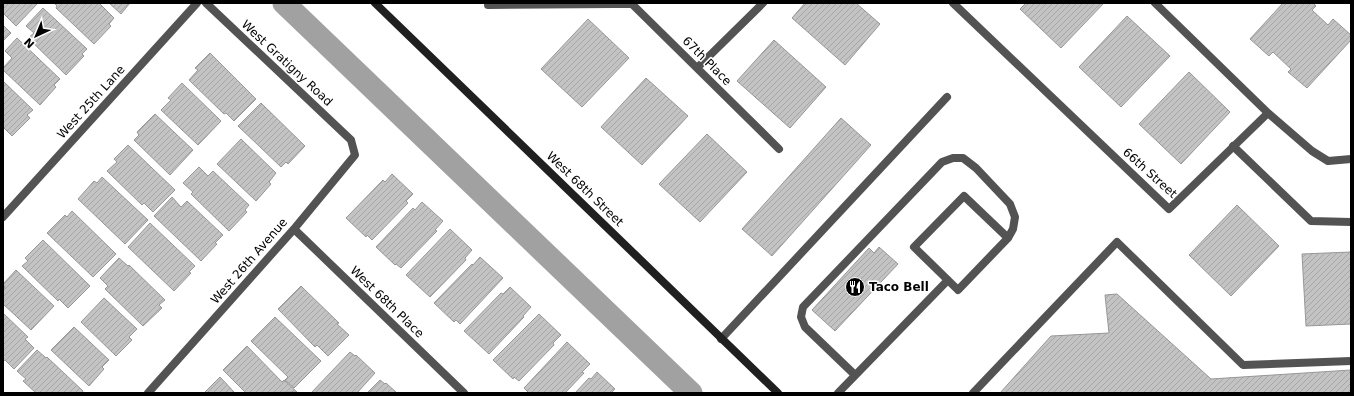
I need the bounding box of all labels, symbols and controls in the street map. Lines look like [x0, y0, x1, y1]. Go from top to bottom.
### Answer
north arrow [16, 16, 56, 56]
street label: West Gratigny Road [239, 17, 335, 109]
street label: 67th Place [680, 34, 734, 88]
text: N [22, 35, 37, 51]
street label: West 25th Lane [54, 62, 128, 142]
street label: 66th Street [1120, 145, 1180, 201]
street label: West 68th Street [544, 149, 626, 229]
street label: West 26th Avenue [208, 215, 290, 307]
street label: West 68th Place [347, 263, 427, 341]
restaurant icon: Taco Bell [844, 276, 866, 298]
place label: Taco Bell [869, 280, 929, 294]

